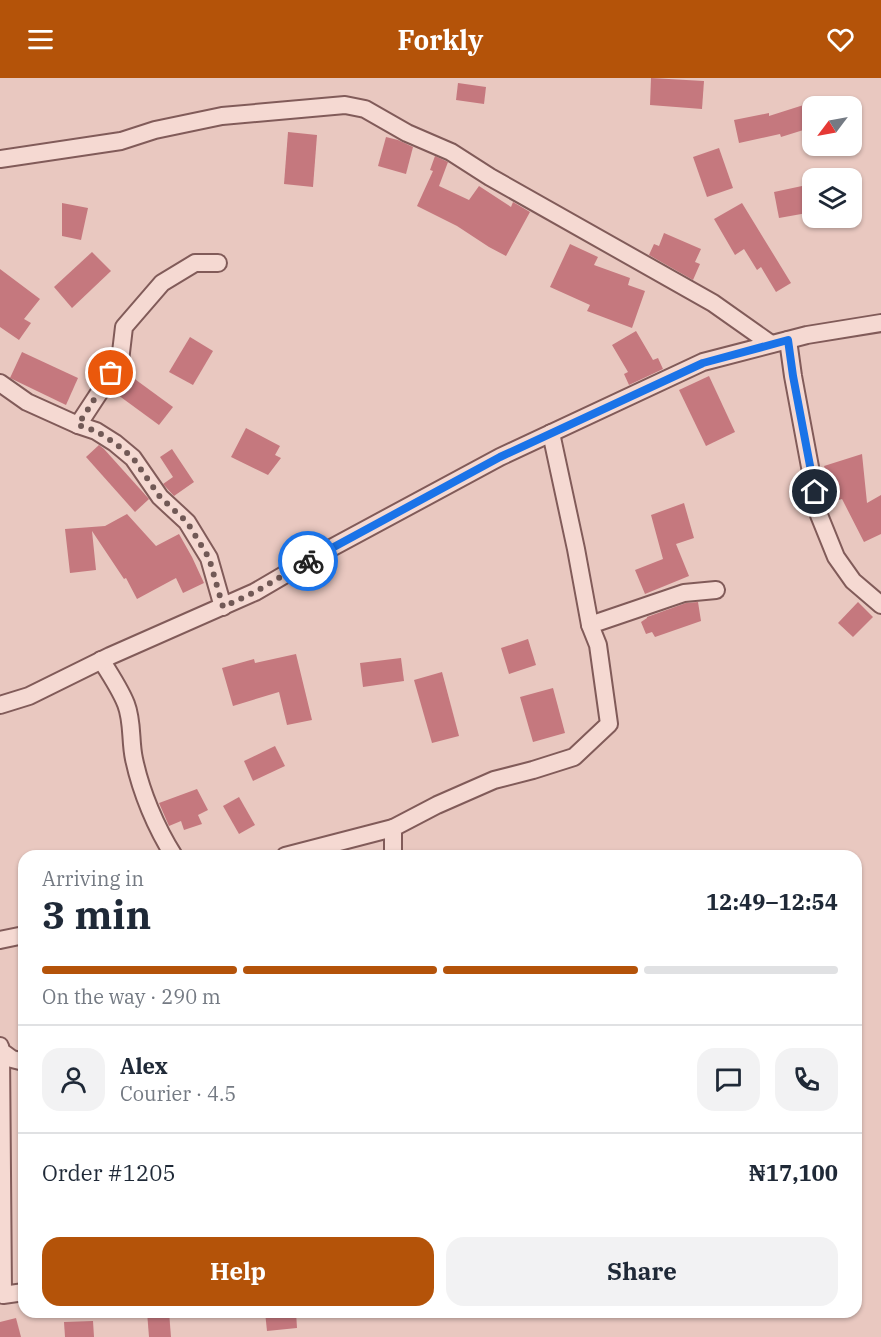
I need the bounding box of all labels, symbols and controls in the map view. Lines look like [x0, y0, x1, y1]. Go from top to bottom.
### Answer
text: Forkly [398, 22, 483, 57]
icon: menu [24, 23, 57, 56]
icon: heart [824, 23, 857, 56]
north arrow [802, 96, 862, 156]
map controls [802, 96, 862, 228]
button: layers [802, 168, 862, 228]
pin [85, 347, 136, 398]
icon: bag [94, 356, 127, 389]
pin [789, 466, 840, 517]
icon: home [798, 475, 831, 508]
courier [278, 531, 338, 591]
icon: bike [292, 545, 325, 578]
text: Arriving in [42, 865, 144, 892]
text: 12:49–12:54 [706, 887, 838, 916]
text: 3 min [42, 889, 151, 940]
text: On the way · 290 m [42, 983, 221, 1010]
button: person [42, 1048, 105, 1111]
button: chat [697, 1048, 760, 1111]
button: phone [775, 1048, 838, 1111]
text: Alex [120, 1051, 168, 1080]
text: Courier · 4.5 [120, 1080, 236, 1107]
text: Order #1205 [42, 1158, 176, 1187]
text: ₦17,100 [749, 1158, 838, 1187]
button: Help [42, 1237, 434, 1306]
button: Share [446, 1237, 838, 1306]

